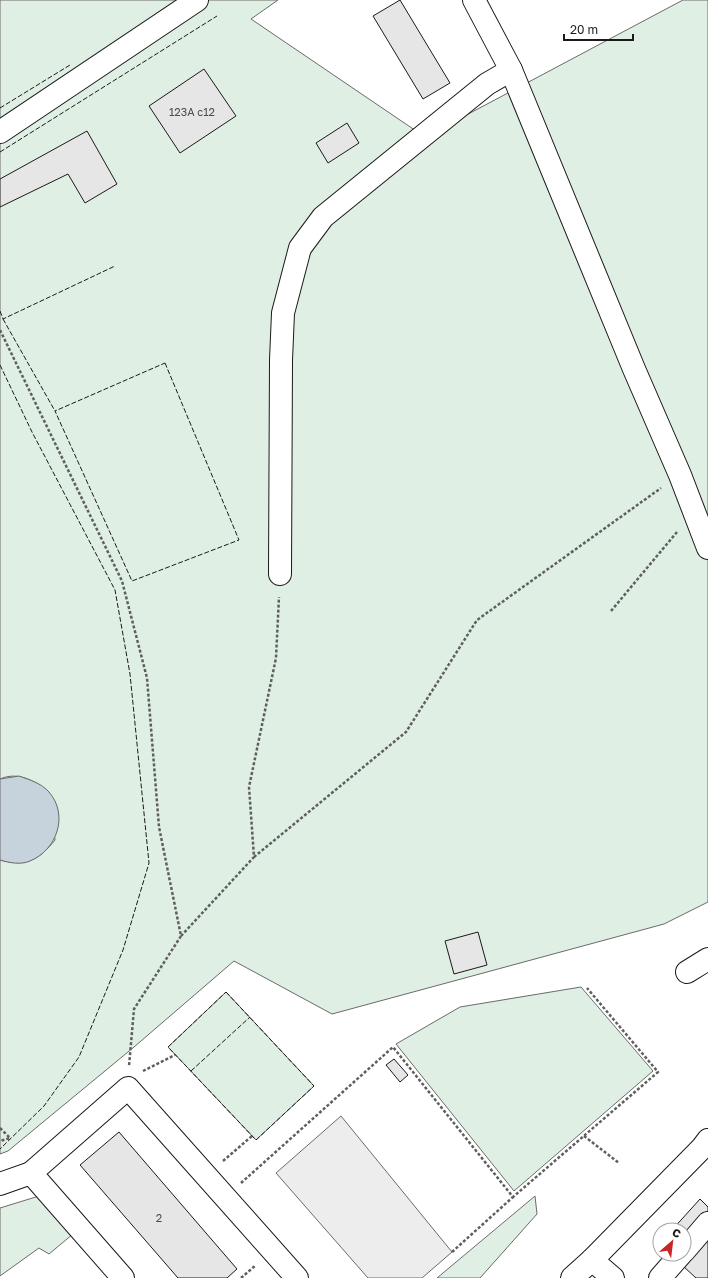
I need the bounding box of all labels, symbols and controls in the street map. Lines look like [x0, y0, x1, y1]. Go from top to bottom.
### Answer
scale bar [564, 16, 633, 42]
text: 20 m [570, 22, 598, 37]
house number: 123А с12 [169, 105, 215, 118]
house number: 2 [156, 1211, 162, 1224]
north arrow [652, 1222, 692, 1262]
text: С [670, 1225, 684, 1240]

